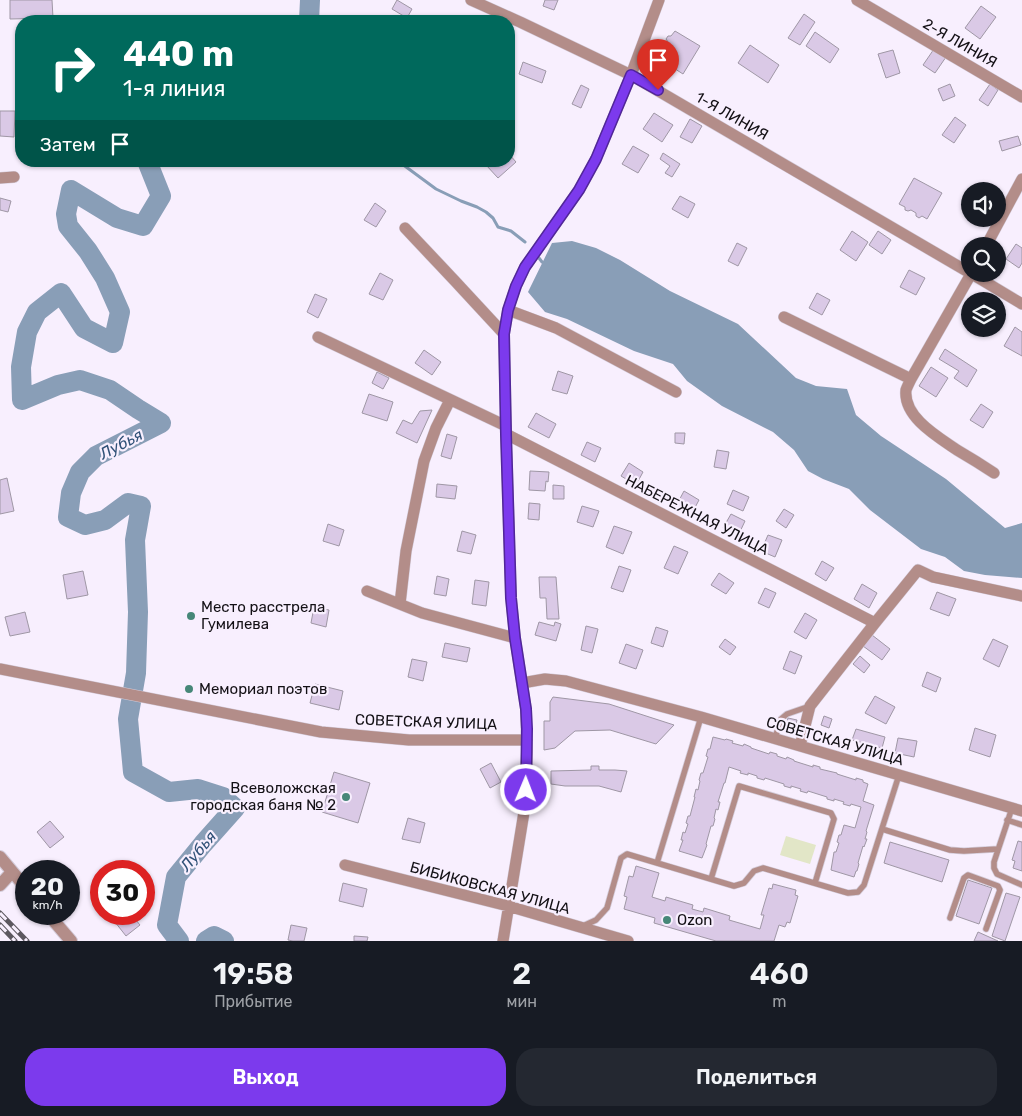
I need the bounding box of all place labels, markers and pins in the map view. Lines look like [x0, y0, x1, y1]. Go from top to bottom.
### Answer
pin [637, 39, 679, 90]
place label: Место расстрела Гумилева [201, 598, 325, 633]
marker: Место расстрела Гумилева [185, 610, 197, 622]
place label: Мемориал поэтов [199, 680, 327, 698]
marker: Мемориал поэтов [183, 683, 195, 695]
place label: Всеволожская городская баня № 2 [190, 779, 336, 814]
marker: Всеволожская городская баня № 2 [340, 791, 352, 803]
place label: Ozon [677, 911, 712, 929]
marker: Ozon [661, 914, 673, 926]

